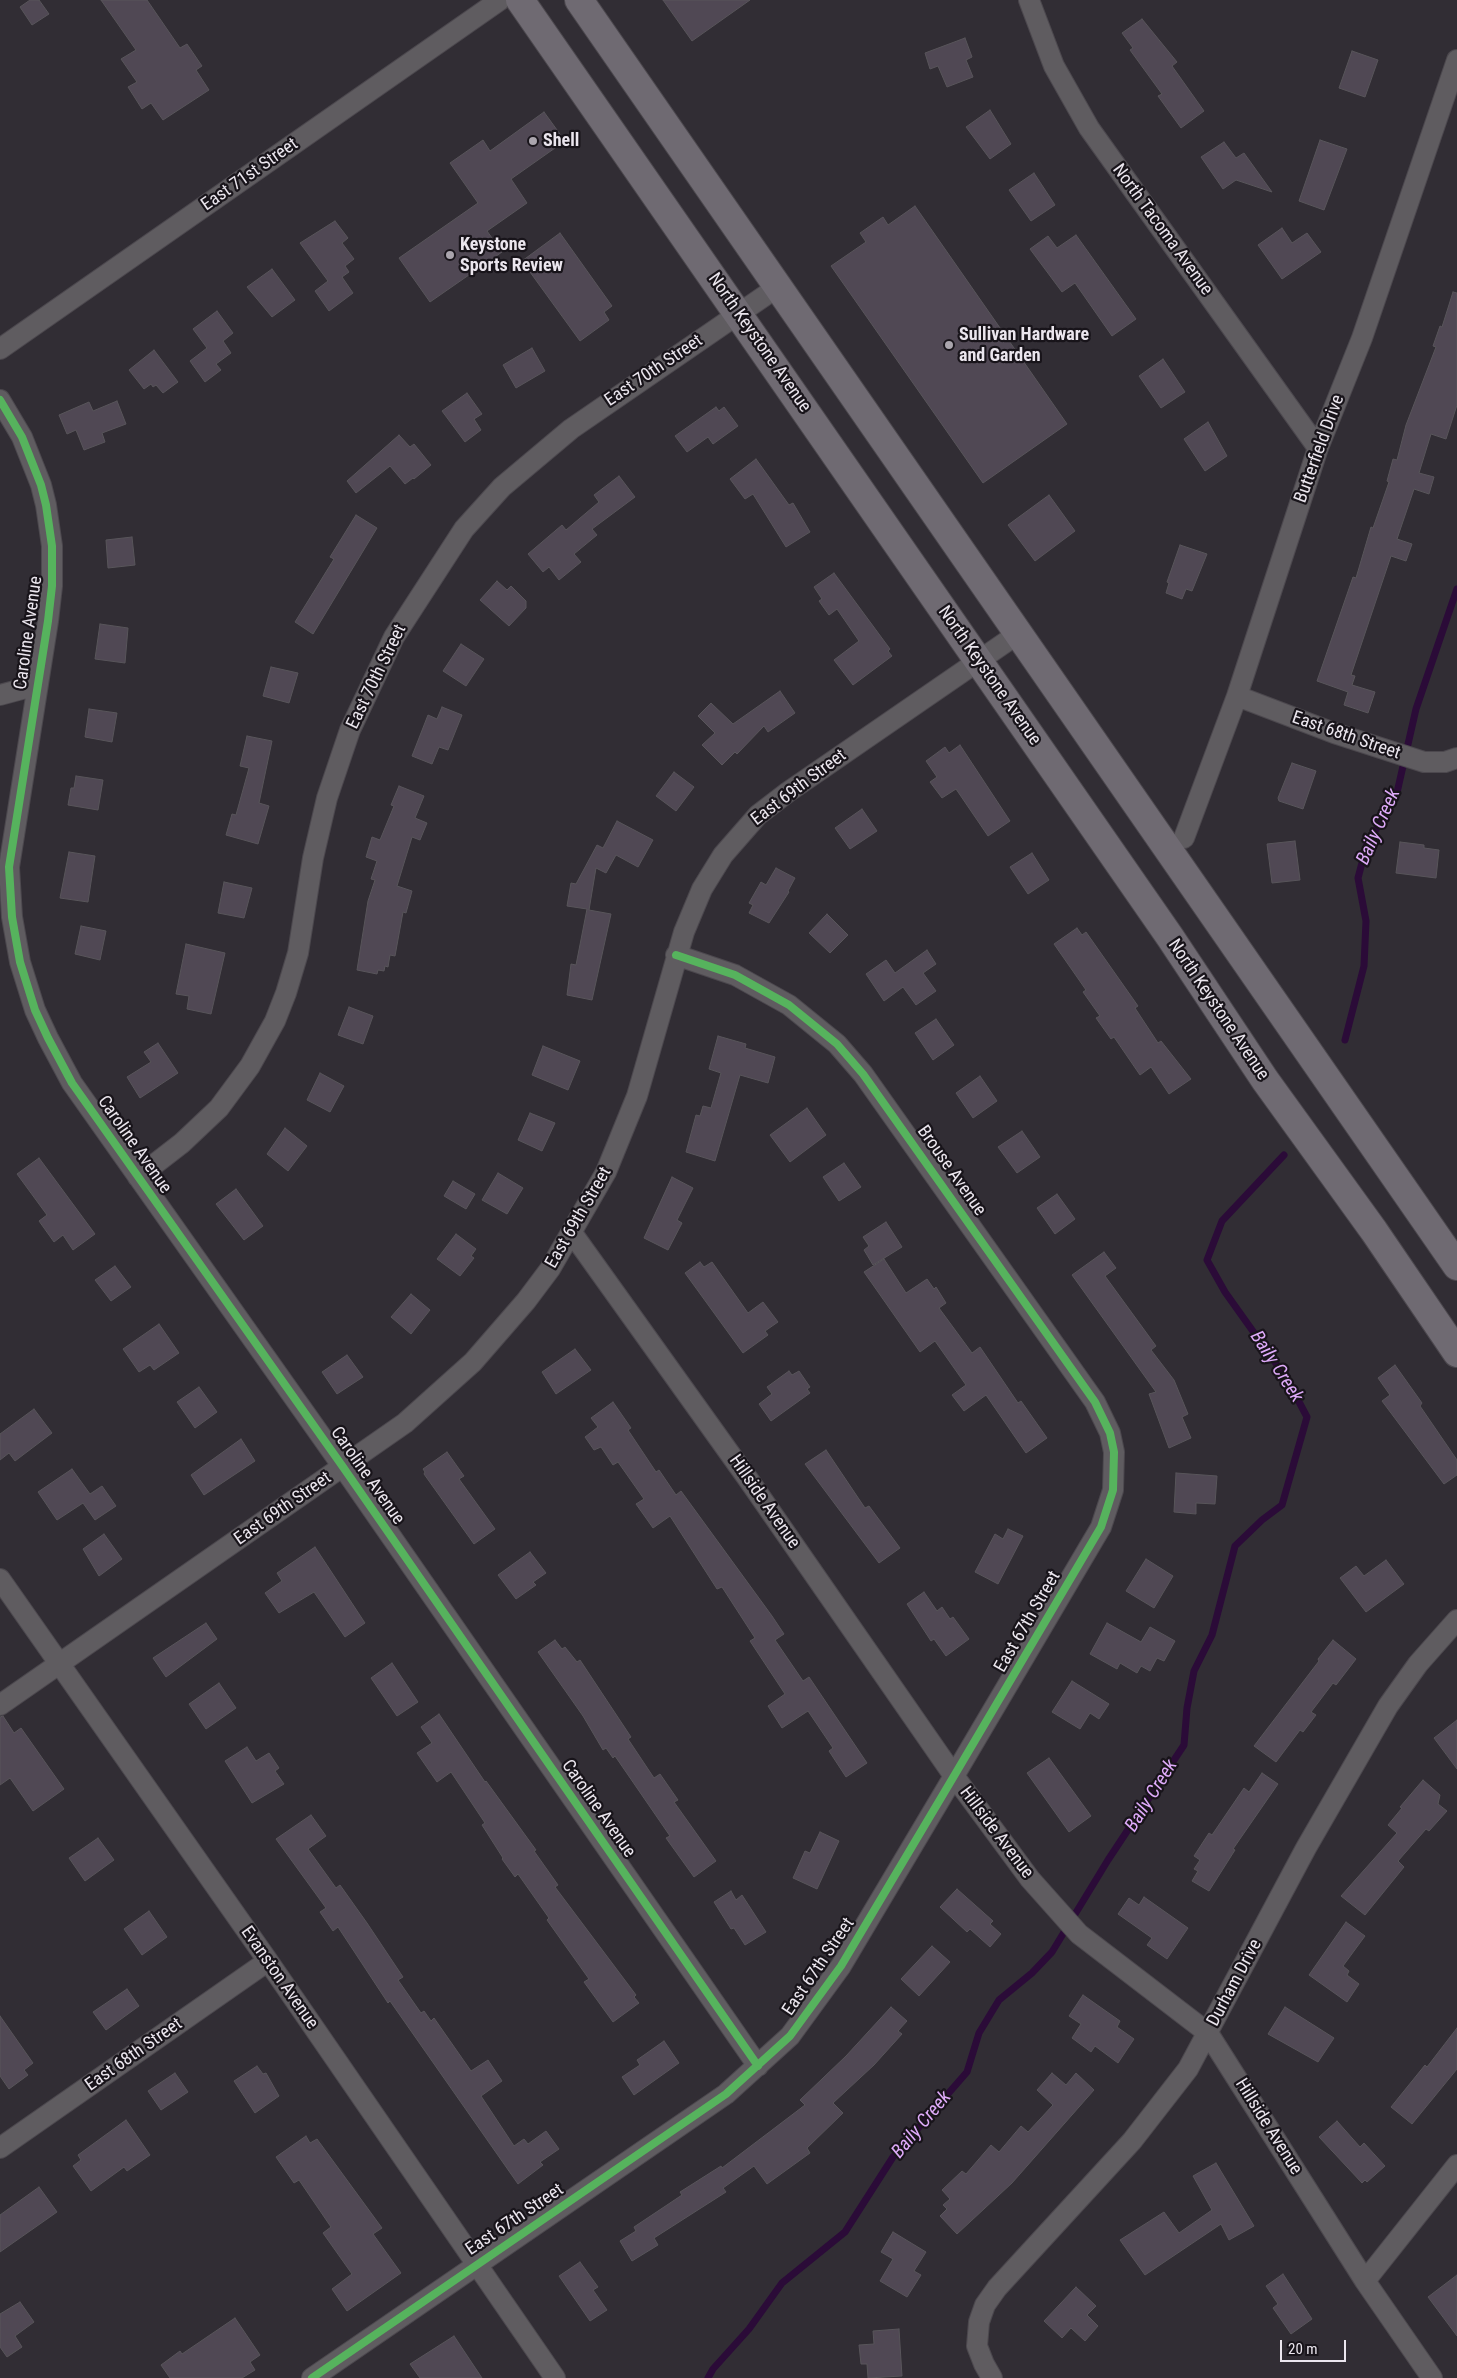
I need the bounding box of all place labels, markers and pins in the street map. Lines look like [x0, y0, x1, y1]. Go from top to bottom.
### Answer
place label: Shell [543, 130, 579, 152]
marker: Shell [527, 135, 539, 147]
place label: Keystone Sports Review [460, 234, 563, 276]
marker: Keystone Sports Review [444, 249, 456, 261]
place label: Sullivan Hardware and Garden [959, 324, 1089, 366]
marker: Sullivan Hardware and Garden [943, 339, 955, 351]

